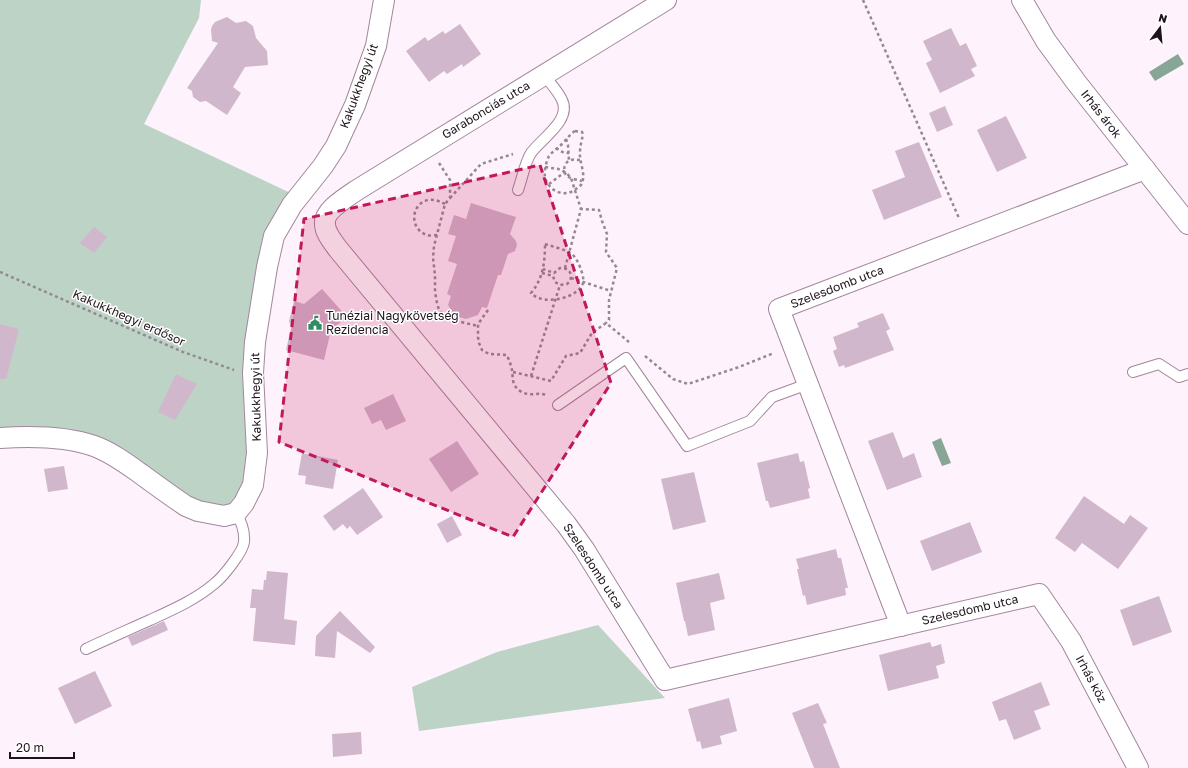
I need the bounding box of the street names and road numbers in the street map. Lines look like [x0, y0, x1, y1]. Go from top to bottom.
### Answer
street label: Kakukkhegyi út [336, 41, 381, 130]
street label: Garabonciás utca [439, 77, 532, 142]
street label: Irhás árok [1078, 86, 1125, 141]
street label: Szelesdomb utca [788, 262, 886, 311]
street label: Kakukkhegyi erdősor [71, 286, 188, 349]
street label: Kakukkhegyi út [247, 352, 264, 442]
street label: Szelesdomb utca [560, 520, 627, 611]
street label: Szelesdomb utca [920, 591, 1020, 628]
street label: Irhás köz [1073, 652, 1110, 705]

